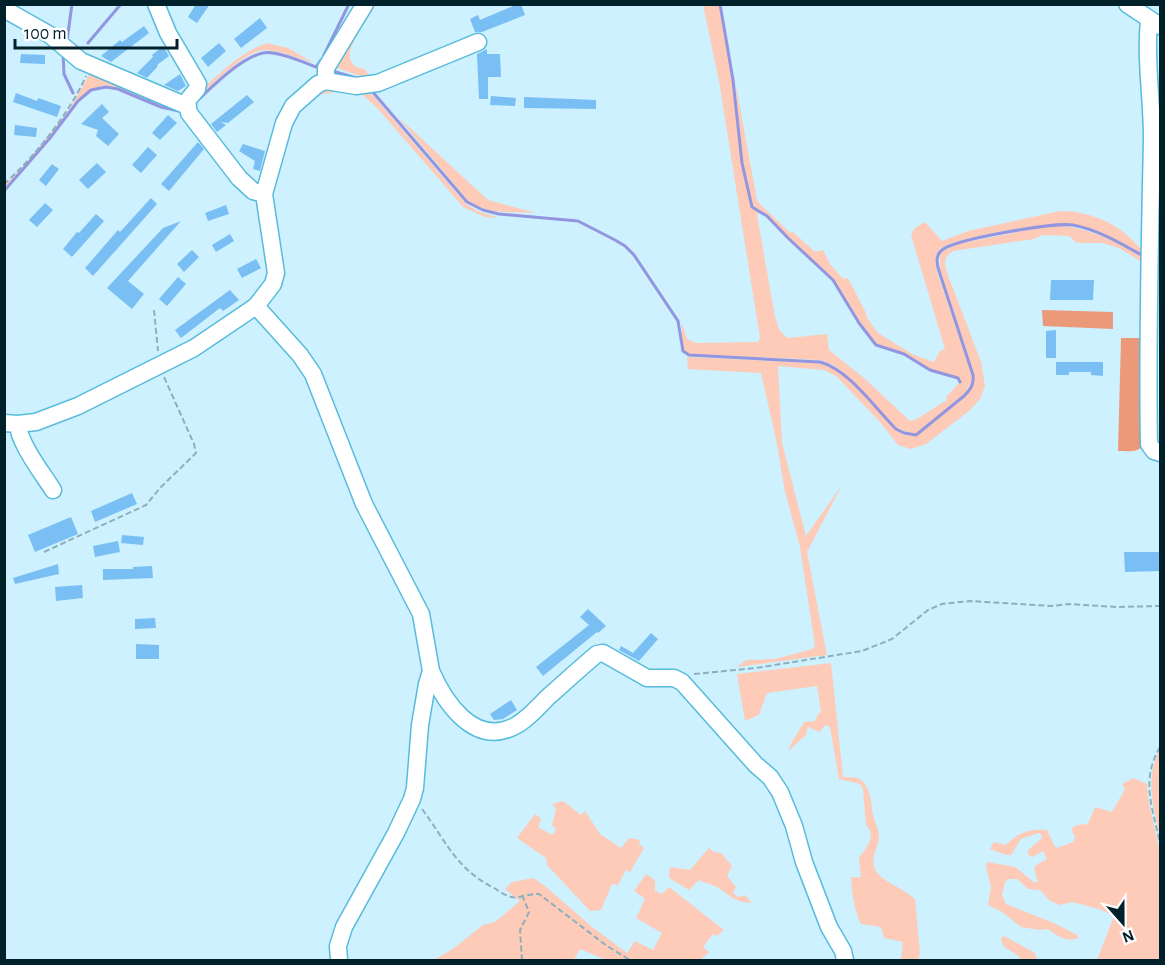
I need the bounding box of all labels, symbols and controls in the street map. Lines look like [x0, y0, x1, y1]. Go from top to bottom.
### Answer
scale bar [15, 12, 177, 50]
text: 100 m [24, 25, 67, 43]
north arrow [1093, 893, 1153, 953]
text: N [1120, 927, 1136, 946]

